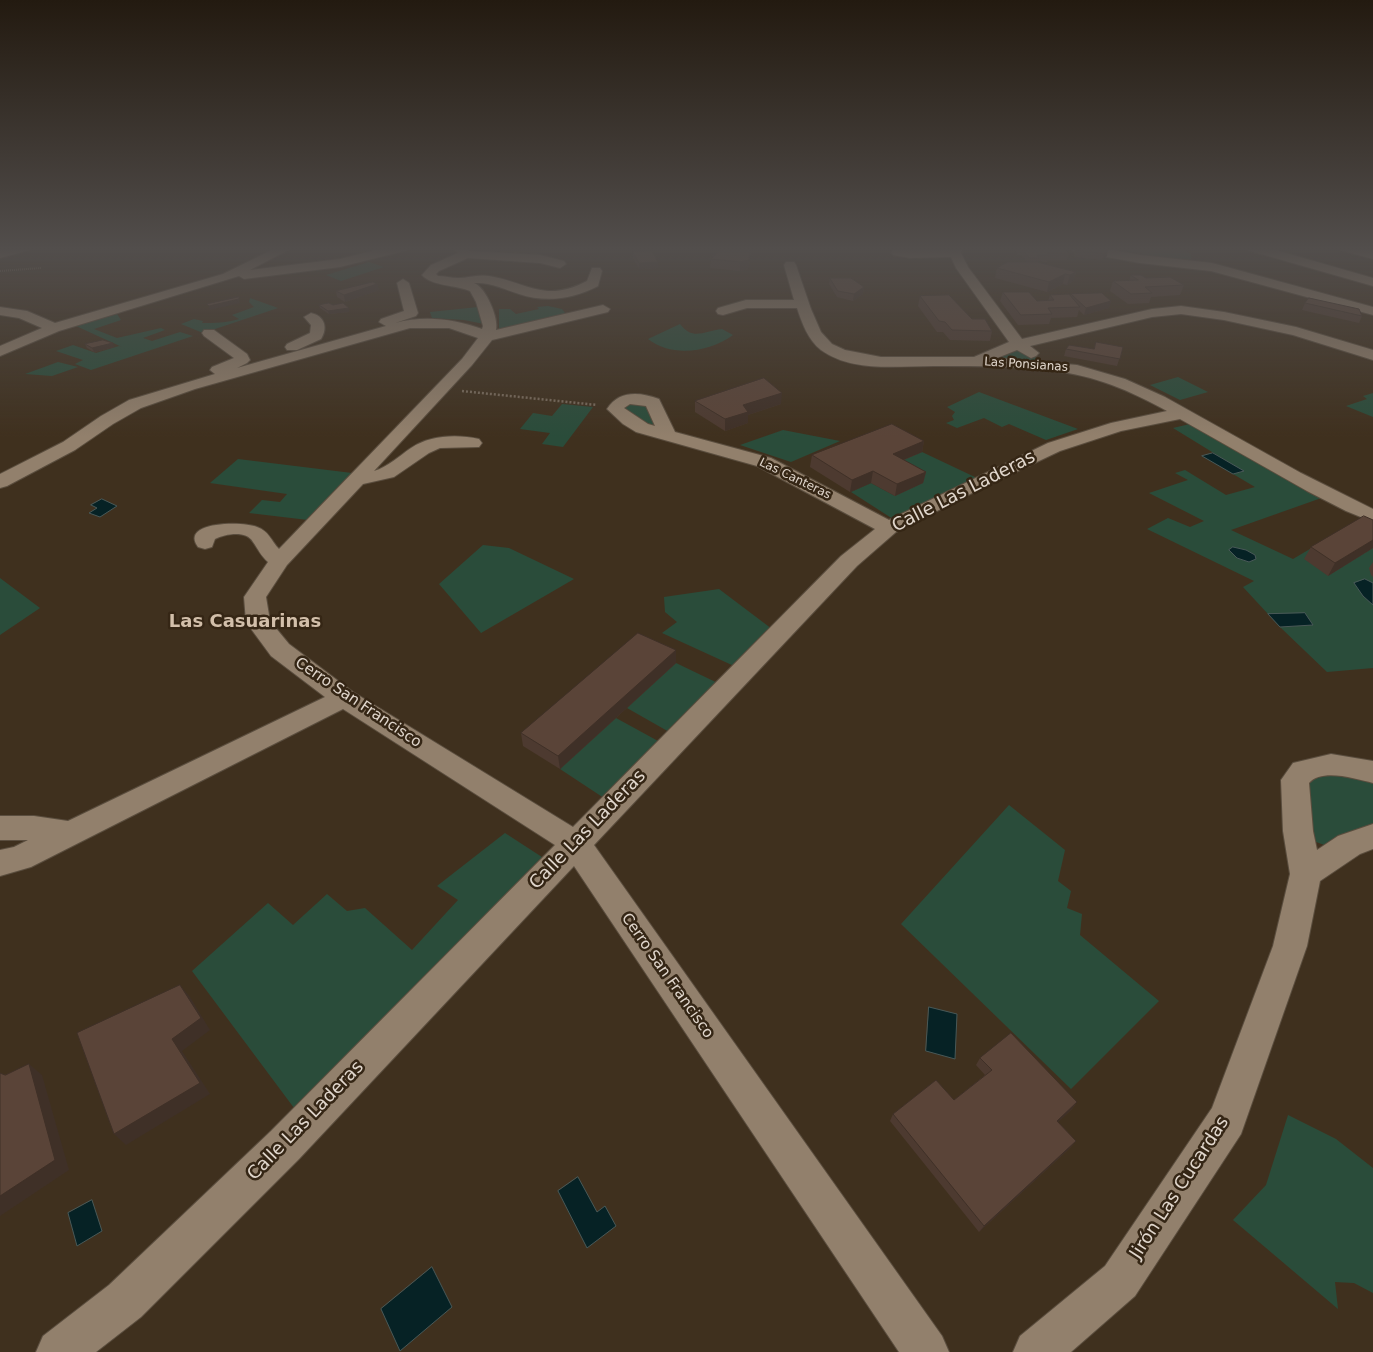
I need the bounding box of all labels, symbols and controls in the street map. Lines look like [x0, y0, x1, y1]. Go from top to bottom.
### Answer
street label: Las Ponsianas [984, 355, 1068, 375]
street label: Calle Las Laderas [889, 447, 1039, 537]
street label: Las Canteras [757, 455, 833, 503]
district label: Las Casuarinas [169, 611, 321, 633]
street label: Cerro San Francisco [291, 654, 425, 752]
street label: Calle Las Laderas [525, 766, 651, 894]
street label: Cerro San Francisco [617, 910, 717, 1042]
street label: Calle Las Laderas [243, 1057, 369, 1185]
street label: Jirón Las Cucardas [1126, 1113, 1234, 1263]

